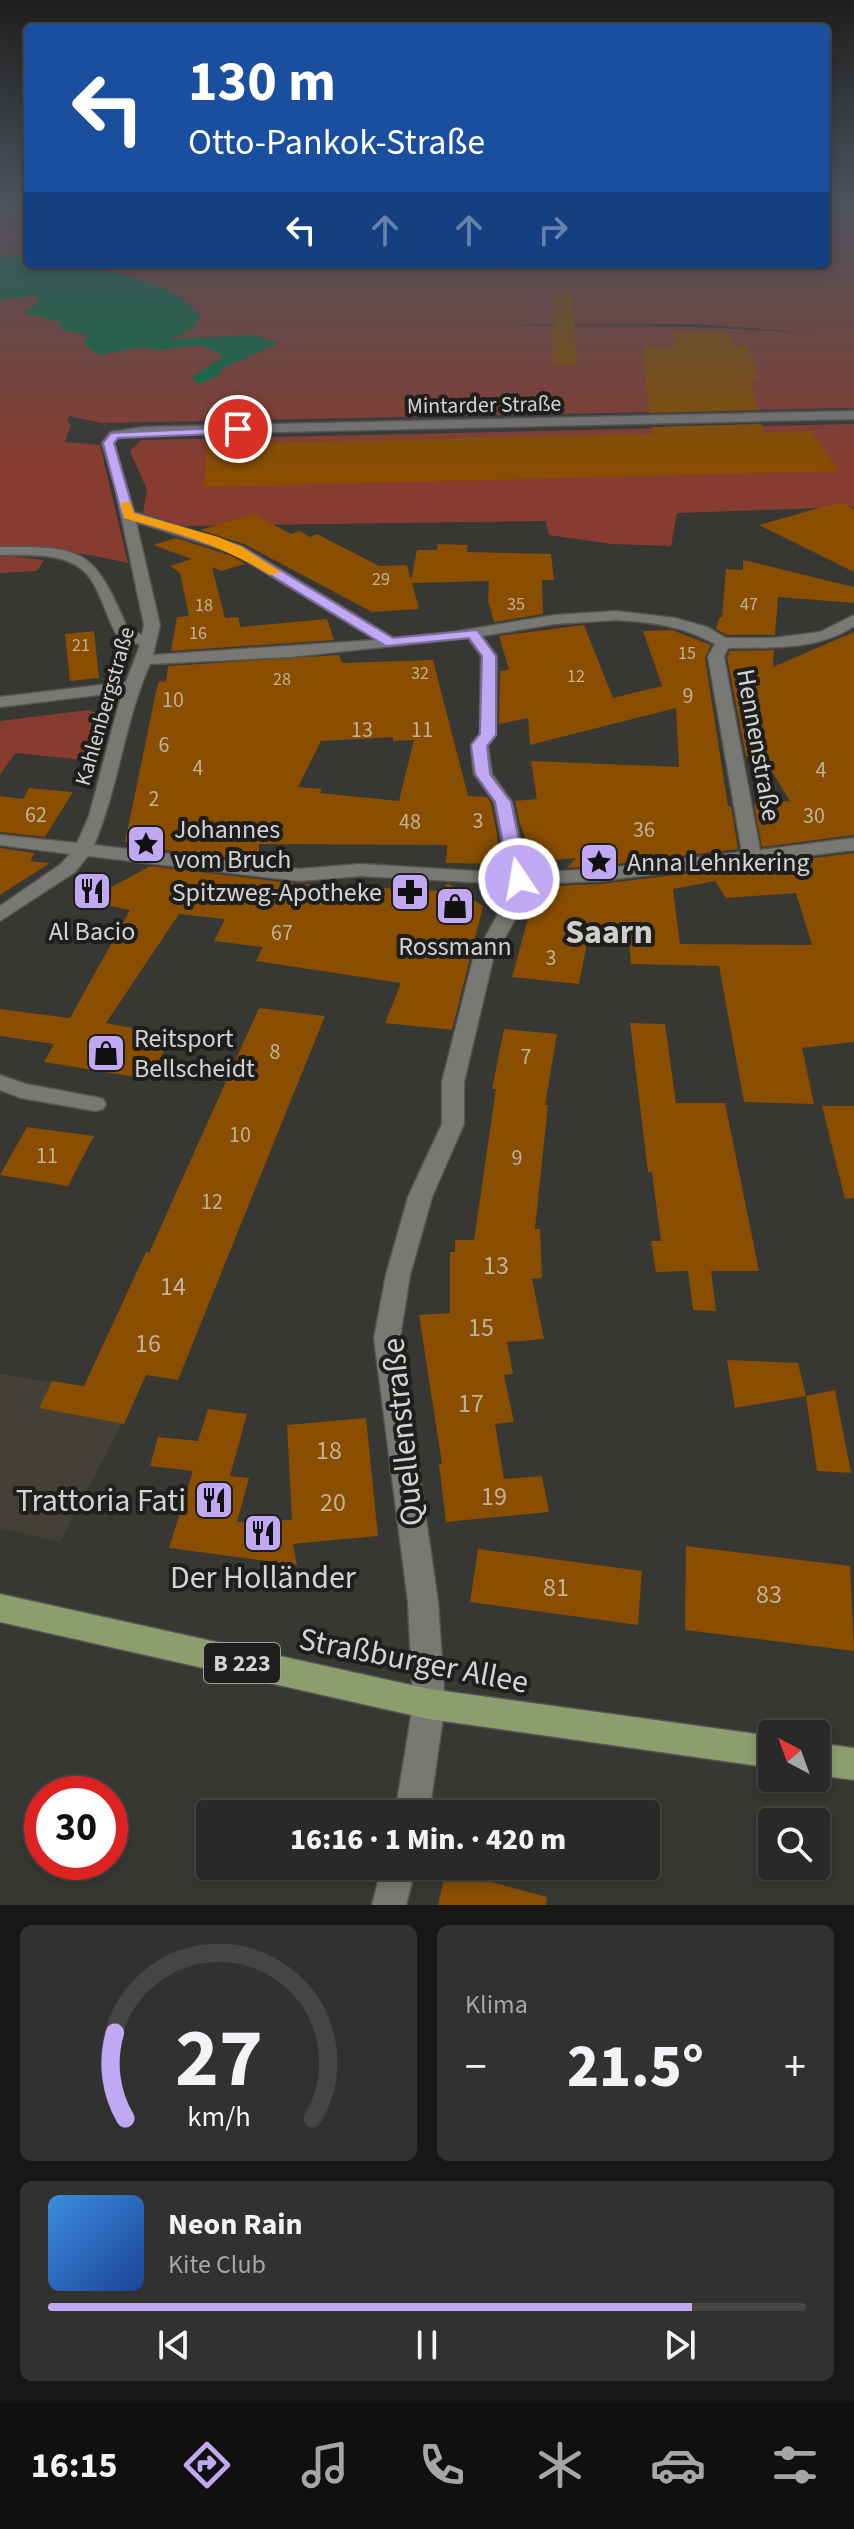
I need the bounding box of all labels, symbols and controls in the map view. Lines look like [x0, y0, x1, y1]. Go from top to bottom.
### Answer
text: 130 m [188, 43, 336, 122]
icon: left [56, 56, 160, 160]
text: Otto-Pankok-Straße [188, 117, 485, 168]
icon: left [279, 208, 323, 252]
icon: ahead [363, 208, 407, 252]
icon: ahead [447, 208, 491, 252]
icon: right [531, 208, 575, 252]
street label: Mintarder Straße [406, 388, 562, 422]
pin [204, 395, 272, 463]
icon: arrive [216, 407, 260, 451]
house number: 29 [372, 567, 390, 592]
house number: 35 [507, 592, 525, 617]
house number: 47 [740, 592, 758, 617]
house number: 18 [195, 593, 213, 618]
house number: 16 [189, 621, 207, 646]
street label: Kahlenbergstraße [67, 623, 143, 789]
house number: 21 [72, 633, 90, 658]
house number: 15 [678, 641, 696, 666]
house number: 32 [411, 661, 429, 686]
house number: 12 [567, 664, 585, 689]
street label: Hennenstraße [727, 666, 790, 824]
house number: 28 [273, 667, 291, 692]
house number: 9 [683, 680, 693, 712]
house number: 10 [162, 684, 184, 716]
house number: 13 [351, 714, 373, 746]
house number: 11 [411, 714, 433, 746]
house number: 6 [159, 729, 170, 761]
house number: 4 [193, 752, 204, 784]
house number: 4 [816, 754, 827, 786]
house number: 2 [149, 783, 159, 815]
house number: 62 [25, 799, 47, 831]
house number: 30 [803, 800, 825, 832]
house number: 3 [473, 805, 483, 837]
house number: 48 [399, 806, 421, 838]
place label: Johannes vom Bruch [174, 811, 291, 878]
house number: 36 [633, 814, 655, 846]
place icon: Johannes vom Bruch [125, 823, 167, 865]
position arrow [477, 837, 561, 921]
place icon: Anna Lehnkering [578, 841, 620, 883]
place label: Anna Lehnkering [627, 844, 810, 881]
restaurant icon: Al Bacio [71, 870, 113, 912]
pharmacy icon: Spitzweg-Apotheke [389, 871, 431, 913]
place label: Spitzweg-Apotheke [172, 874, 382, 911]
shop icon: Rossmann [434, 885, 476, 927]
district label: Saarn [565, 908, 653, 957]
place label: Al Bacio [49, 913, 135, 950]
house number: 67 [271, 917, 293, 949]
place label: Rossmann [398, 928, 512, 965]
house number: 3 [546, 942, 556, 974]
place label: Reitsport Bellscheidt [134, 1020, 255, 1087]
shop icon: Reitsport Bellscheidt [85, 1032, 127, 1074]
house number: 8 [270, 1036, 281, 1068]
house number: 7 [521, 1041, 532, 1073]
house number: 10 [229, 1119, 251, 1151]
house number: 11 [36, 1140, 58, 1172]
house number: 9 [512, 1142, 522, 1174]
house number: 12 [201, 1186, 223, 1218]
house number: 13 [483, 1247, 509, 1284]
house number: 14 [160, 1268, 186, 1305]
house number: 15 [468, 1309, 494, 1346]
house number: 16 [135, 1325, 161, 1362]
street label: Quellenstraße [370, 1336, 436, 1528]
house number: 17 [458, 1385, 484, 1422]
house number: 18 [316, 1432, 342, 1469]
place label: Trattoria Fati [16, 1478, 186, 1524]
house number: 19 [481, 1478, 507, 1515]
restaurant icon: Trattoria Fati [193, 1479, 235, 1521]
house number: 20 [320, 1484, 346, 1521]
restaurant icon: Der Holländer [242, 1512, 284, 1554]
place label: Der Holländer [170, 1555, 357, 1601]
house number: 81 [543, 1569, 569, 1606]
house number: 83 [756, 1576, 782, 1613]
street label: Straßburger Allee [295, 1616, 532, 1706]
road number: B 223 [204, 1643, 280, 1683]
north arrow [758, 1720, 830, 1792]
map controls [758, 1720, 830, 1880]
speed limit sign: 30 [24, 1776, 128, 1880]
button: search [758, 1808, 830, 1880]
text: 16:16 · 1 Min. · 420 m [290, 1818, 566, 1861]
text: Klima [465, 1986, 528, 2023]
text: 27 [175, 2000, 262, 2118]
text: 21.5° [567, 2025, 704, 2110]
text: − [465, 2036, 487, 2099]
text: + [784, 2036, 806, 2099]
text: km/h [187, 2097, 250, 2137]
text: Neon Rain [168, 2203, 303, 2246]
text: Kite Club [168, 2246, 266, 2283]
icon: previous [152, 2323, 196, 2367]
icon: pause [405, 2323, 449, 2367]
icon: next [658, 2323, 702, 2367]
icon: directions [179, 2437, 235, 2493]
icon: music [297, 2437, 353, 2493]
icon: phone [414, 2437, 470, 2493]
icon: climate [532, 2437, 588, 2493]
icon: car [650, 2437, 706, 2493]
icon: filters [767, 2437, 823, 2493]
text: 16:15 [31, 2440, 118, 2491]

